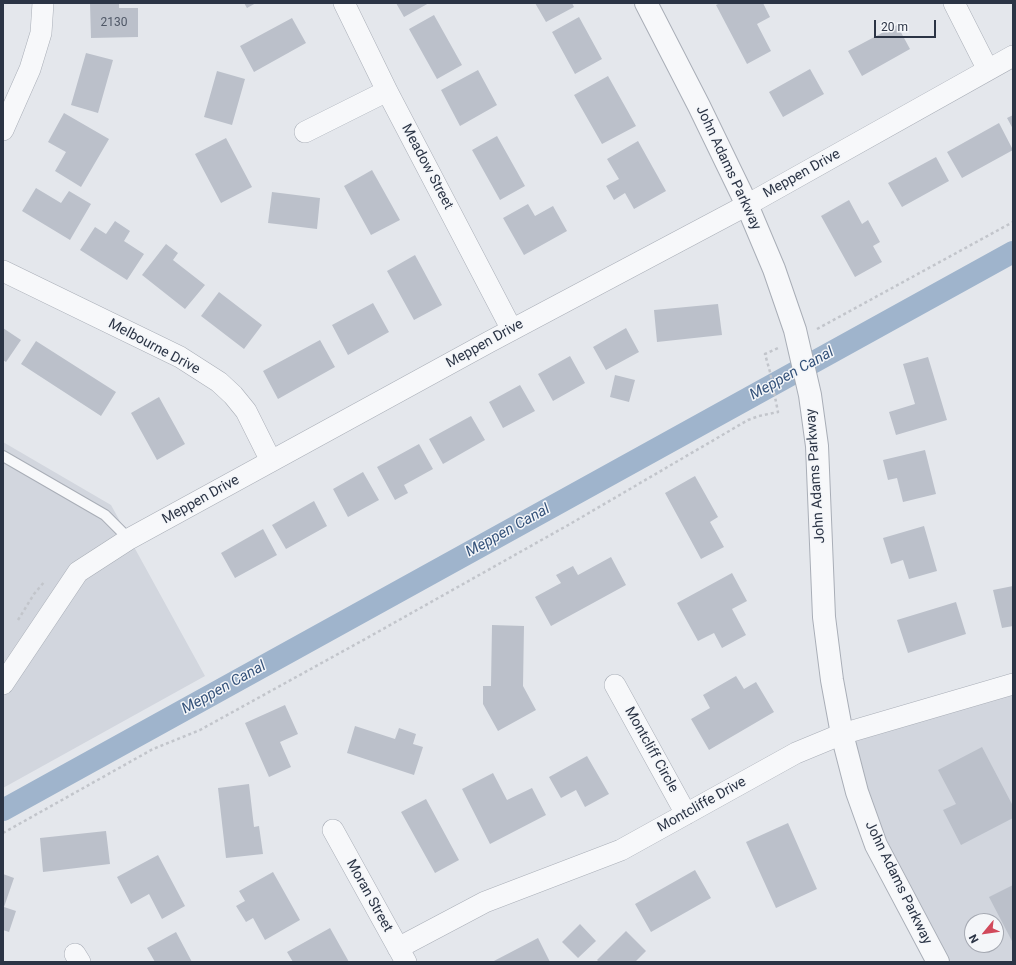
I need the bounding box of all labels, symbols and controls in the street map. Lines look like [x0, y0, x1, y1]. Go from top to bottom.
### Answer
scale bar [876, 12, 938, 38]
house number: 2130 [101, 16, 127, 30]
text: 20 m [881, 20, 908, 34]
street label: John Adams Parkway [692, 103, 764, 233]
street label: Meadow Street [398, 122, 456, 212]
street label: Meppen Drive [761, 146, 843, 202]
street label: Melbourne Drive [105, 316, 203, 378]
street label: Meppen Drive [444, 316, 526, 372]
water label: Meppen Canal [747, 344, 837, 404]
street label: John Adams Parkway [803, 408, 829, 544]
street label: Meppen Drive [160, 472, 242, 528]
water label: Meppen Canal [463, 501, 553, 561]
water label: Meppen Canal [179, 658, 269, 718]
street label: Montcliff Circle [621, 704, 681, 796]
street label: Montcliffe Drive [655, 774, 749, 836]
street label: John Adams Parkway [861, 819, 935, 947]
street label: Moran Street [342, 857, 396, 935]
north arrow [964, 913, 1004, 953]
text: N [966, 932, 982, 945]

